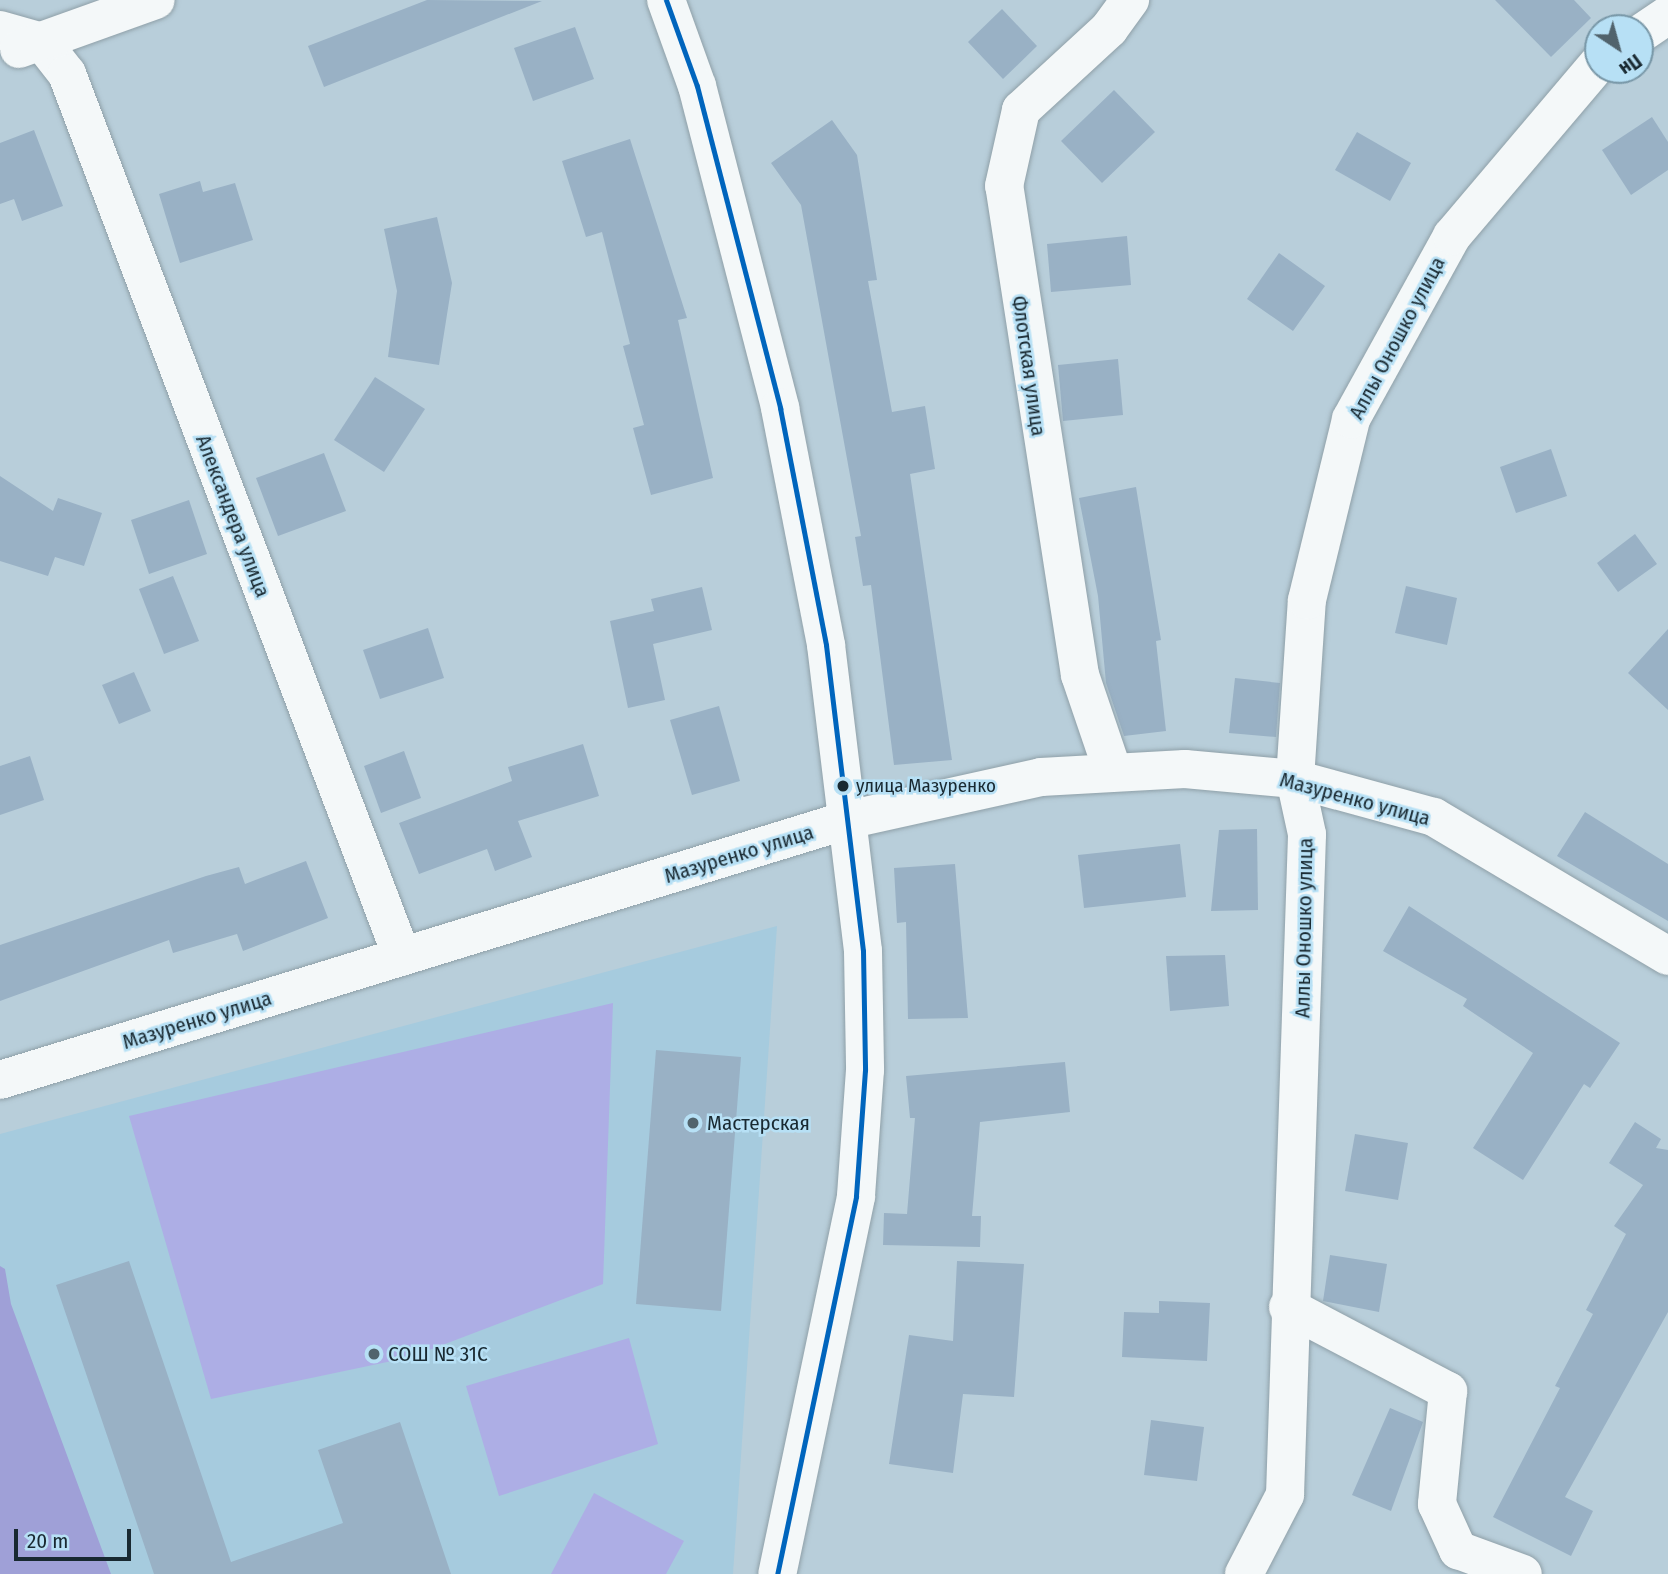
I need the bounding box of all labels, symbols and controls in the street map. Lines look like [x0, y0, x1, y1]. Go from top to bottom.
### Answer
north arrow [1584, 14, 1654, 84]
text: Пн [1615, 49, 1646, 80]
street label: Аллы Оношко улица [1344, 253, 1450, 423]
street label: Флотская улица [1007, 294, 1051, 438]
street label: Александера улица [190, 431, 276, 601]
street label: Мазуренко улица [1277, 767, 1433, 831]
place label: улица Мазуренко [856, 775, 996, 797]
marker: улица Мазуренко [836, 779, 850, 793]
street label: Мазуренко улица [661, 819, 817, 889]
street label: Аллы Оношко улица [1290, 838, 1318, 1018]
street label: Мазуренко улица [119, 985, 275, 1055]
place label: Мастерская [707, 1110, 810, 1136]
marker: Мастерская [685, 1115, 701, 1131]
place label: СОШ № 31С [388, 1341, 488, 1367]
marker: СОШ № 31С [366, 1346, 382, 1362]
scale bar [18, 1514, 135, 1558]
text: 20 m [27, 1528, 68, 1554]

